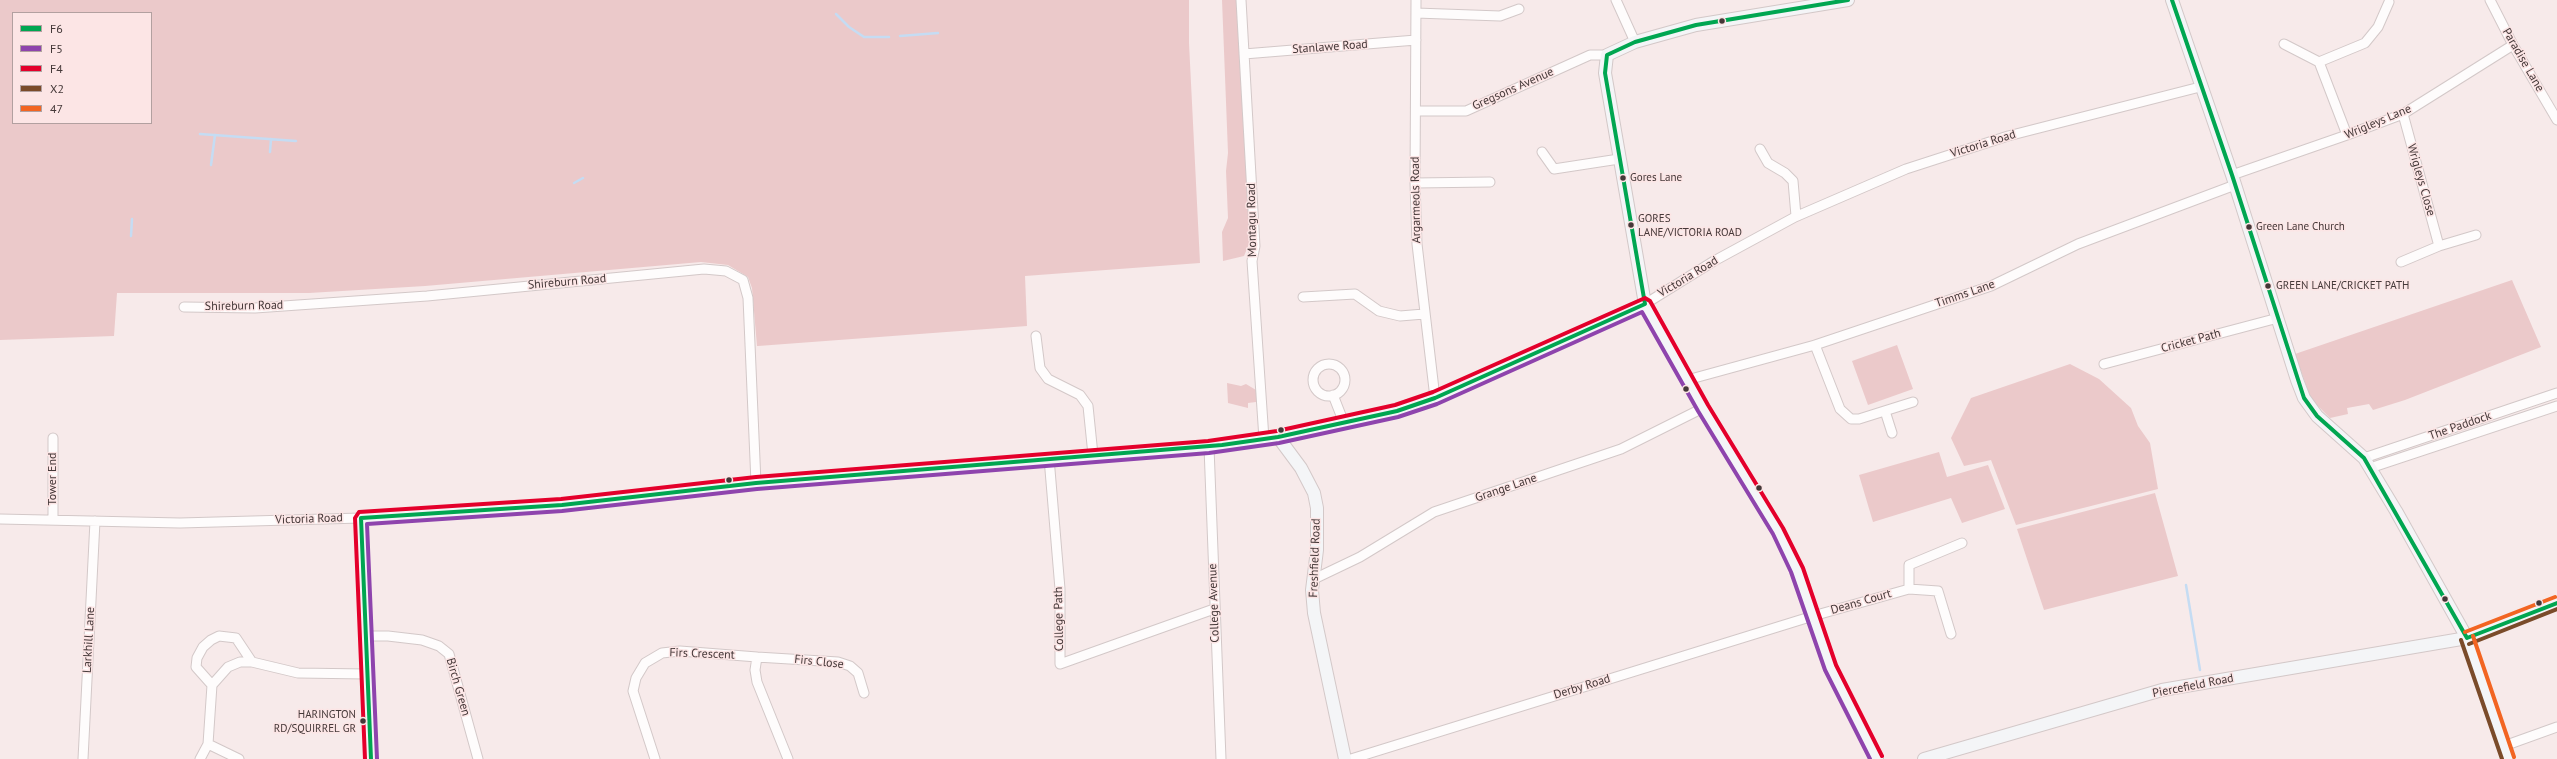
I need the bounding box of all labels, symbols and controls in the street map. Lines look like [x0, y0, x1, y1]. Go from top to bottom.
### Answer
legend [12, 12, 152, 124]
unlabelled marker [1717, 16, 1727, 26]
text: F6 [50, 21, 63, 36]
street label: Paradise Lane [2499, 26, 2547, 94]
street label: Stanlawe Road [1292, 37, 1368, 57]
text: F5 [50, 41, 63, 56]
text: F4 [50, 61, 63, 76]
street label: Gregsons Avenue [1470, 65, 1556, 113]
text: X2 [50, 81, 64, 96]
text: 47 [50, 101, 63, 116]
street label: Wrigleys Lane [2343, 102, 2413, 142]
street label: Victoria Road [1949, 127, 2017, 161]
street label: Wrigleys Close [2404, 142, 2438, 218]
street label: Argarmeols Road [1408, 156, 1424, 244]
place label: Gores Lane [1630, 171, 1682, 185]
marker: Gores Lane [1618, 173, 1628, 183]
street label: Montagu Road [1244, 183, 1260, 257]
place label: GORES LANE/VICTORIA ROAD [1638, 212, 1742, 238]
marker: GORES LANE/VICTORIA ROAD [1626, 220, 1636, 230]
place label: Green Lane Church [2256, 220, 2345, 234]
marker: Green Lane Church [2244, 222, 2254, 232]
street label: Victoria Road [1655, 253, 1721, 301]
street label: Shireburn Road [527, 271, 607, 293]
street label: Timms Lane [1933, 277, 1997, 311]
place label: GREEN LANE/CRICKET PATH [2276, 279, 2409, 293]
marker: GREEN LANE/CRICKET PATH [2263, 281, 2273, 291]
street label: Shireburn Road [205, 298, 283, 314]
street label: Cricket Path [2160, 326, 2222, 356]
unlabelled marker [1681, 384, 1691, 394]
street label: The Paddock [2427, 409, 2493, 443]
unlabelled marker [1276, 425, 1286, 435]
street label: Tower End [46, 453, 60, 505]
street label: Grange Lane [1473, 471, 1539, 505]
unlabelled marker [724, 475, 734, 485]
unlabelled marker [1754, 483, 1764, 493]
street label: Victoria Road [275, 511, 343, 527]
street label: Freshfield Road [1306, 518, 1324, 598]
street label: College Avenue [1205, 563, 1223, 643]
street label: Deans Court [1829, 586, 1893, 618]
street label: College Path [1051, 587, 1067, 651]
unlabelled marker [2440, 594, 2450, 604]
unlabelled marker [2534, 598, 2544, 608]
street label: Larkhill Lane [80, 607, 98, 673]
street label: Firs Crescent [669, 646, 735, 662]
street label: Firs Close [794, 652, 844, 672]
street label: Birch Green [443, 656, 473, 718]
street label: Piercefield Road [2151, 671, 2235, 701]
street label: Derby Road [1552, 672, 1612, 702]
place label: HARINGTON RD/SQUIRREL GR [274, 708, 356, 734]
marker: HARINGTON RD/SQUIRREL GR [358, 716, 368, 726]

